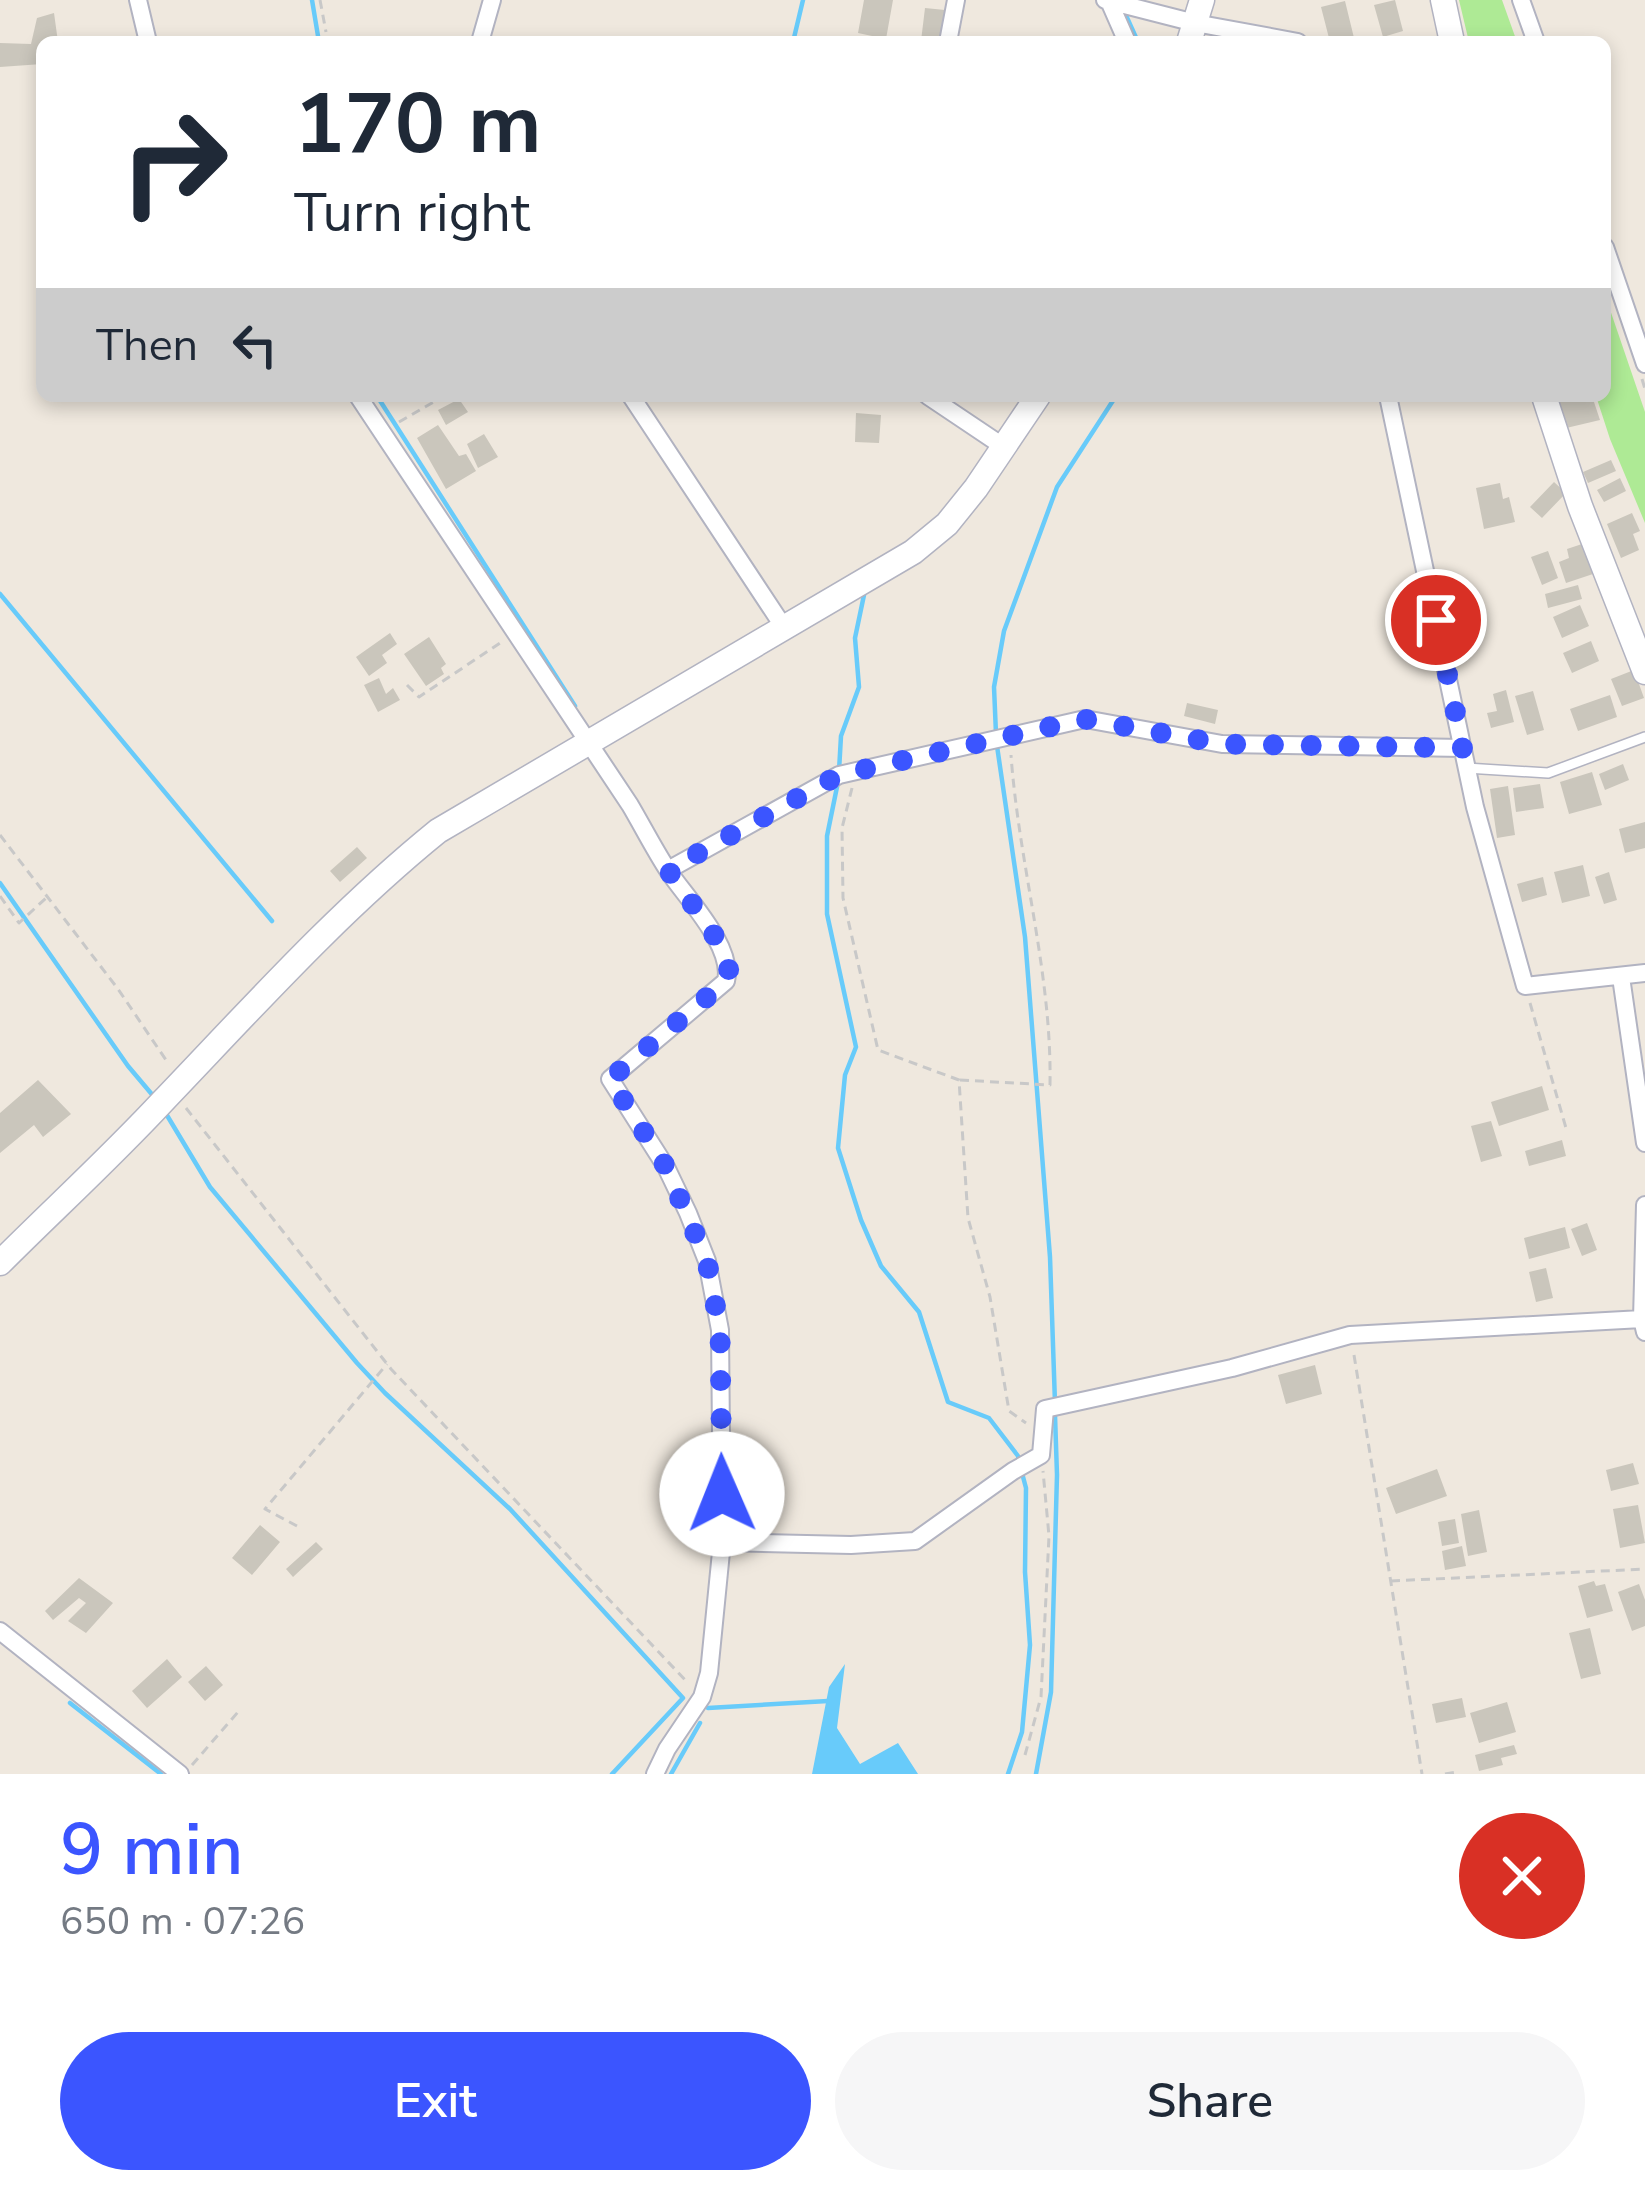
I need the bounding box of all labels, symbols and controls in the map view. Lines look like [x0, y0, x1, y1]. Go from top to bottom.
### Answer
text: 170 m [294, 67, 542, 182]
icon: right [96, 84, 252, 240]
text: Turn right [294, 176, 530, 250]
icon: left [222, 312, 288, 378]
text: Then [96, 315, 198, 376]
pin [1385, 569, 1487, 671]
icon: arrive [1403, 587, 1469, 653]
position arrow [659, 1431, 785, 1557]
text: 9 min [60, 1801, 243, 1899]
button: close [1459, 1813, 1585, 1939]
text: 650 m · 07:26 [60, 1895, 305, 1948]
button: Exit [60, 2032, 811, 2170]
button: Share [835, 2032, 1585, 2170]

